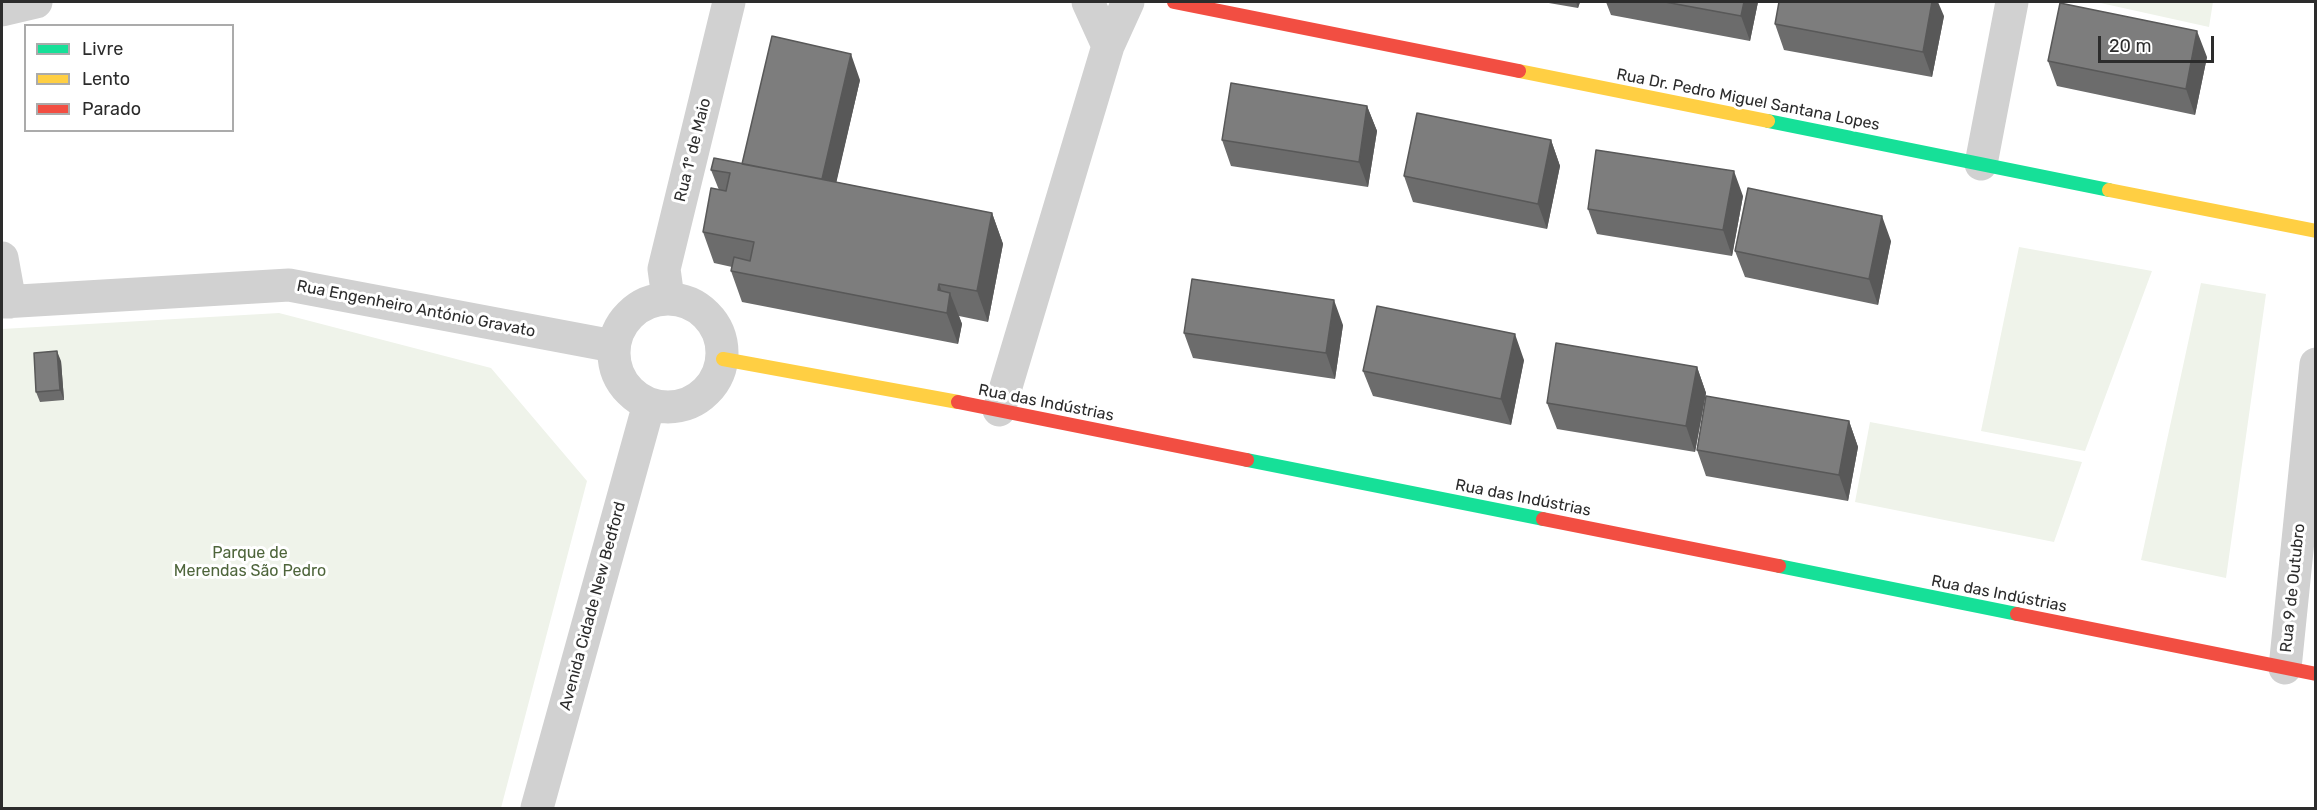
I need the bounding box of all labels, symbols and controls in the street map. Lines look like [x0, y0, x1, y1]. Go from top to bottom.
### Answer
legend [24, 24, 234, 132]
scale bar [2101, 24, 2216, 62]
text: 20 m [2109, 35, 2151, 57]
text: Livre [82, 38, 123, 60]
street label: Rua Dr. Pedro Miguel Santana Lopes [1615, 65, 1881, 135]
text: Lento [82, 68, 130, 90]
street label: Rua 1º de Maio [671, 96, 715, 204]
text: Parado [82, 98, 141, 120]
street label: Rua Engenheiro António Gravato [295, 276, 537, 342]
street label: Rua das Indústrias [977, 380, 1115, 426]
street label: Rua das Indústrias [1454, 475, 1592, 521]
street label: Avenida Cidade New Bedford [556, 500, 630, 712]
street label: Rua 9 de Outubro [2277, 523, 2309, 653]
park label: Parque de Merendas São Pedro [174, 543, 326, 581]
street label: Rua das Indústrias [1930, 571, 2068, 617]

